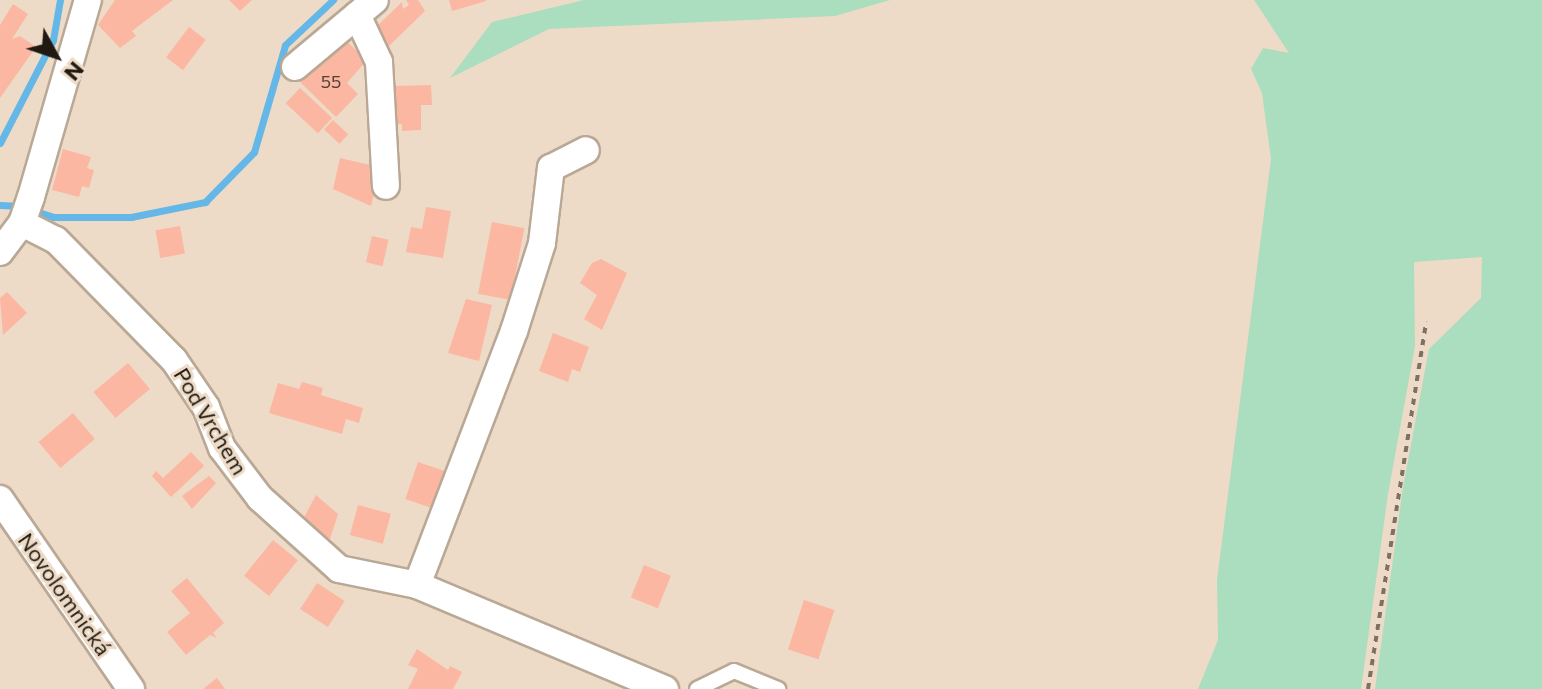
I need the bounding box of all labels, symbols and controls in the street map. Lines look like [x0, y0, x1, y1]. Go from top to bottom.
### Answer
north arrow [16, 16, 96, 96]
text: N [59, 57, 90, 87]
house number: 55 [321, 70, 341, 92]
street label: Pod Vrchem [169, 363, 253, 479]
street label: Novolomnická [13, 528, 117, 660]

